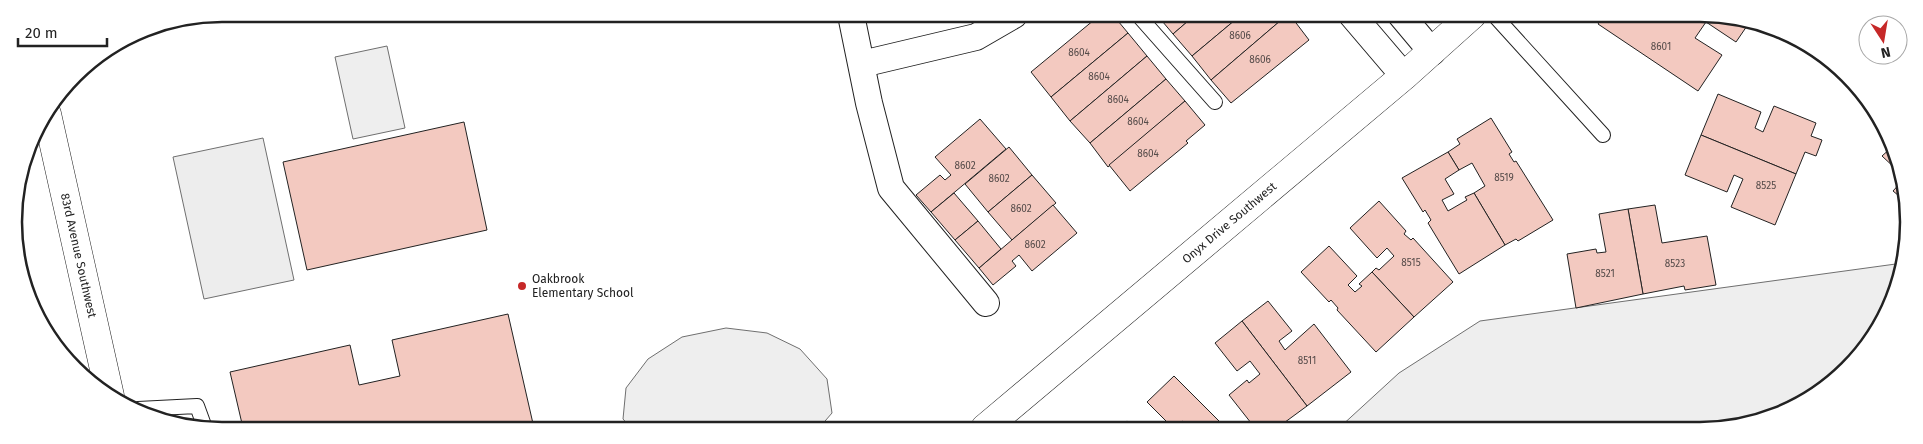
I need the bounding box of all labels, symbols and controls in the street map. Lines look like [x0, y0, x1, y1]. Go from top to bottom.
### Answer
scale bar [18, 15, 106, 47]
north arrow [1858, 15, 1908, 65]
text: 20 m [25, 24, 58, 42]
house number: 8606 [1229, 30, 1251, 42]
house number: 8601 [1651, 41, 1671, 53]
text: N [1879, 43, 1892, 62]
house number: 8604 [1068, 47, 1091, 59]
house number: 8606 [1249, 54, 1271, 66]
house number: 8604 [1088, 71, 1111, 83]
house number: 8604 [1107, 94, 1130, 106]
house number: 8604 [1127, 116, 1150, 128]
house number: 8604 [1137, 148, 1160, 160]
house number: 8602 [954, 160, 976, 172]
house number: 8519 [1494, 172, 1514, 184]
house number: 8602 [988, 173, 1010, 185]
street label: Onyx Drive Southwest [1179, 179, 1280, 266]
house number: 8525 [1756, 180, 1776, 192]
street label: 83rd Avenue Southwest [58, 192, 99, 320]
house number: 8602 [1010, 203, 1032, 215]
house number: 8602 [1024, 239, 1046, 251]
house number: 8515 [1401, 257, 1421, 269]
house number: 8523 [1665, 258, 1685, 270]
house number: 8521 [1595, 268, 1615, 280]
place label: Oakbrook Elementary School [532, 272, 634, 300]
marker: Oakbrook Elementary School [516, 280, 528, 292]
house number: 8511 [1298, 355, 1316, 367]

